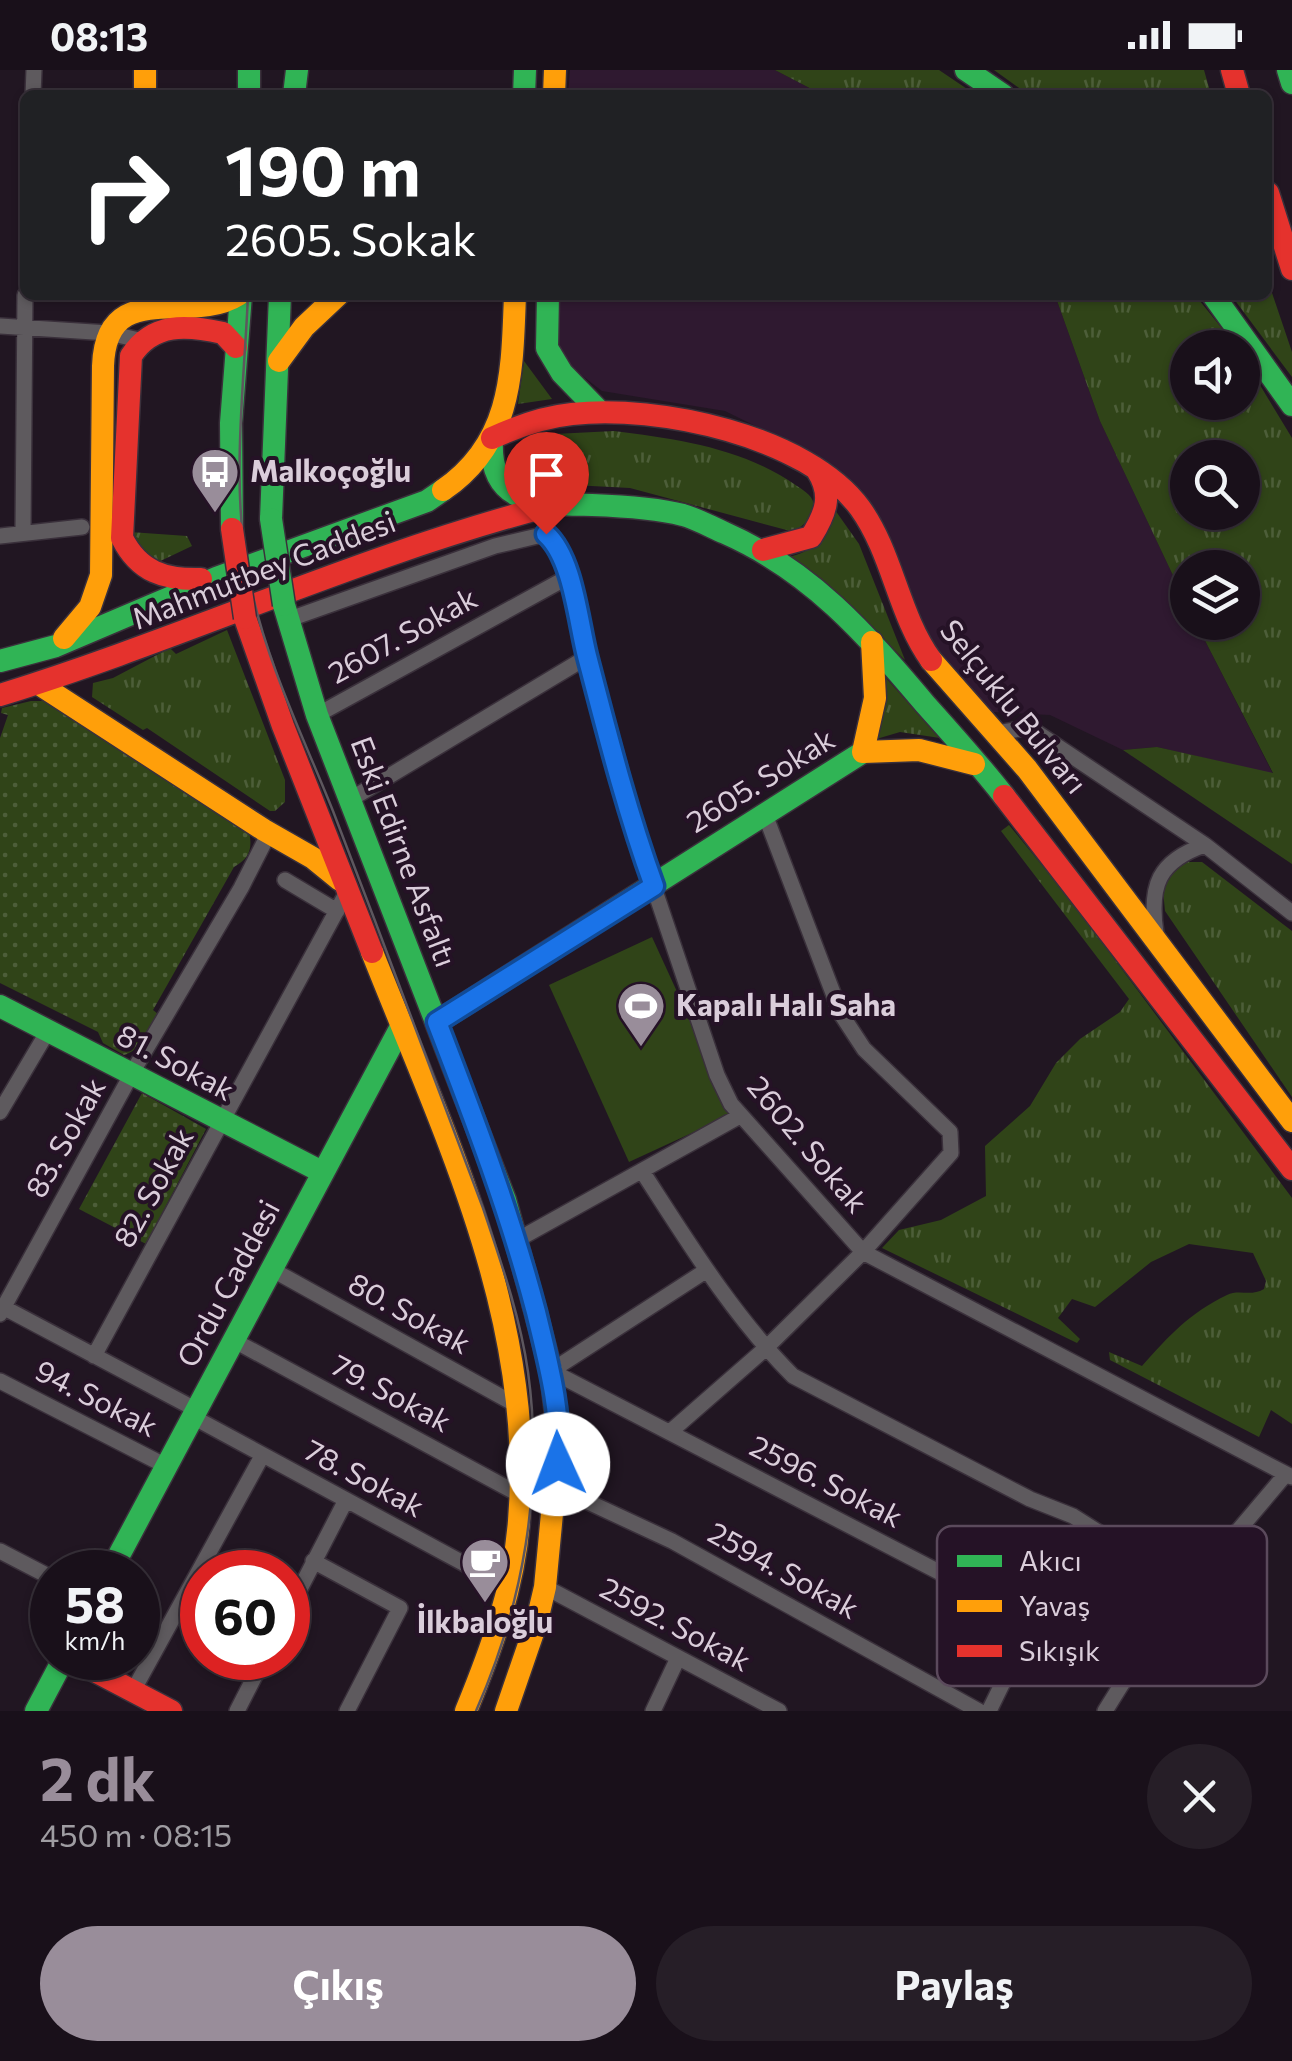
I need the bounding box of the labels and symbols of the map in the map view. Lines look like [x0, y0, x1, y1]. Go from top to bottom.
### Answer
pin [504, 432, 589, 535]
bus stop icon: Malkoçoğlu [189, 446, 241, 514]
place label: Malkoçoğlu [250, 451, 411, 489]
street label: Mahmutbey Caddesi [126, 501, 400, 636]
street label: 2607. Sokak [321, 578, 483, 690]
street label: Selçuklu Bulvarı [933, 611, 1096, 800]
street label: 2605. Sokak [679, 719, 841, 839]
street label: Eski Edirne Asfaltı [344, 731, 466, 972]
sports icon: Kapalı Halı Saha [615, 980, 667, 1048]
place label: Kapalı Halı Saha [676, 985, 896, 1022]
street label: 81. Sokak [111, 1015, 241, 1107]
street label: 2602. Sokak [741, 1067, 877, 1219]
street label: 83. Sokak [16, 1070, 112, 1203]
street label: 82. Sokak [104, 1120, 200, 1253]
street label: Ordu Caddesi [167, 1193, 286, 1373]
street label: 80. Sokak [343, 1263, 478, 1360]
street label: 79. Sokak [326, 1345, 458, 1439]
street label: 94. Sokak [30, 1350, 165, 1443]
position arrow [506, 1412, 610, 1516]
street label: 2596. Sokak [745, 1426, 910, 1534]
street label: 78. Sokak [299, 1430, 431, 1524]
street label: 2594. Sokak [702, 1512, 866, 1625]
legend [937, 1526, 1267, 1686]
cafe icon: İlkbaloğlu [459, 1536, 511, 1604]
text: Akıcı [1019, 1543, 1082, 1577]
speed limit sign: 60 [180, 1550, 310, 1680]
street label: 2592. Sokak [595, 1568, 758, 1678]
text: Yavaş [1019, 1588, 1090, 1622]
place label: İlkbaloğlu [417, 1602, 553, 1639]
text: Sıkışık [1019, 1633, 1100, 1667]

